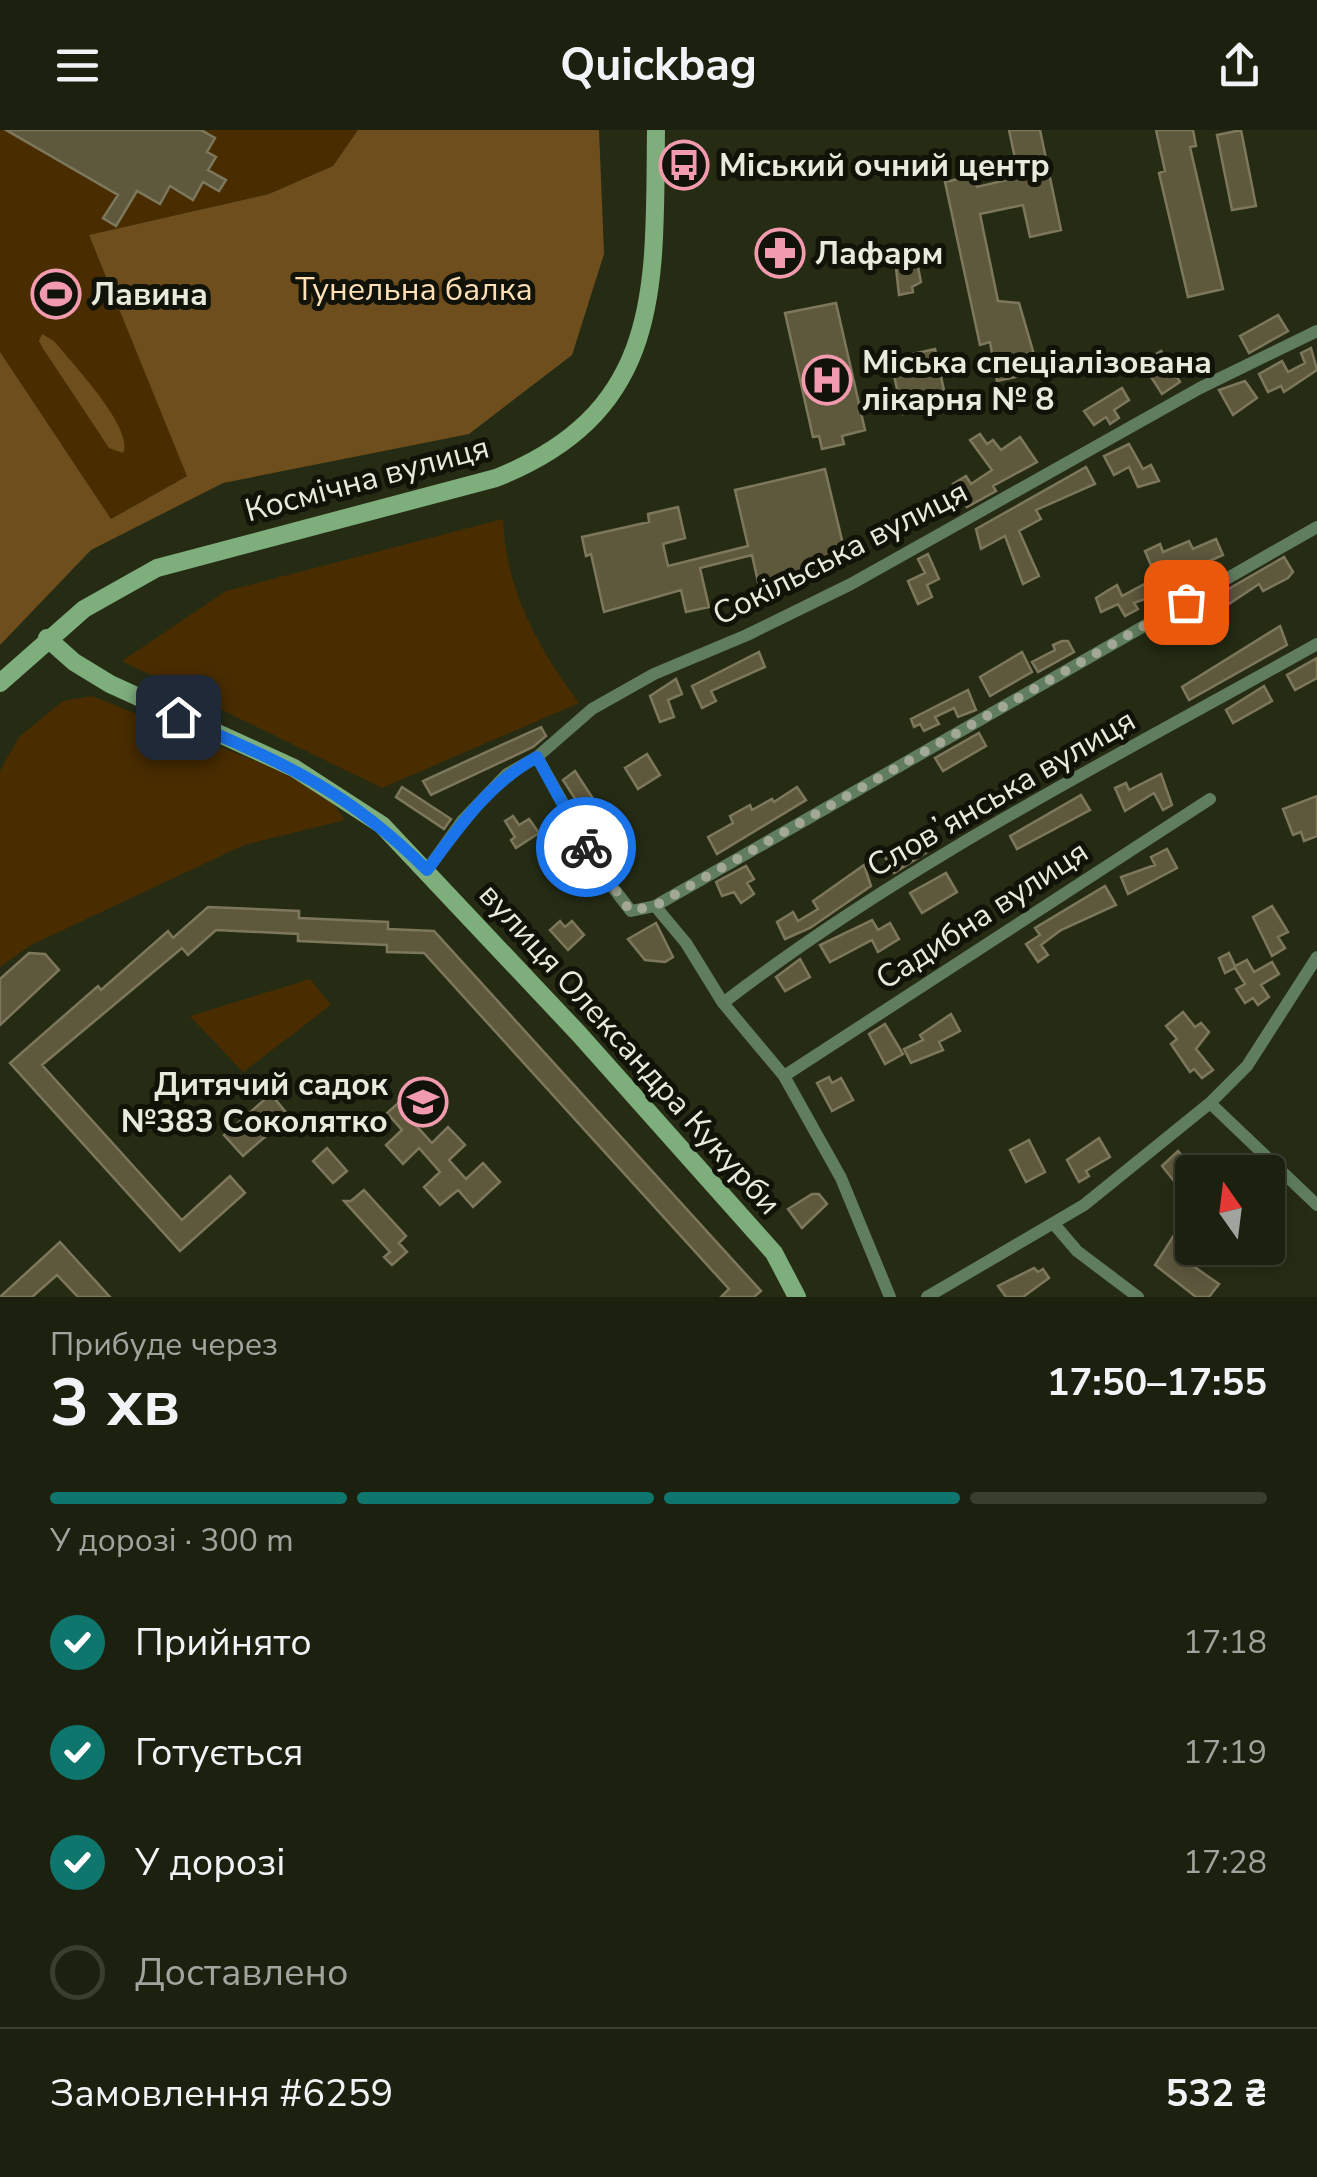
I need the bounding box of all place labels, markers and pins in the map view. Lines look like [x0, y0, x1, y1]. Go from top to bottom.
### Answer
bus stop icon: Міський очний центр [658, 139, 710, 191]
place label: Міський очний центр [719, 144, 1050, 187]
pharmacy icon: Лафарм [754, 227, 806, 279]
place label: Лафарм [815, 232, 943, 275]
sports icon: Лавина [30, 268, 82, 320]
place label: Лавина [91, 273, 208, 316]
place label: Міська спеціалізована лікарня № 8 [862, 341, 1212, 421]
hospital icon: Міська спеціалізована лікарня № 8 [801, 354, 853, 406]
pin [1144, 560, 1229, 645]
pin [136, 675, 221, 760]
place label: Дитячий садок №383 Соколятко [121, 1063, 389, 1143]
school or university icon: Дитячий садок №383 Соколятко [397, 1076, 449, 1128]

